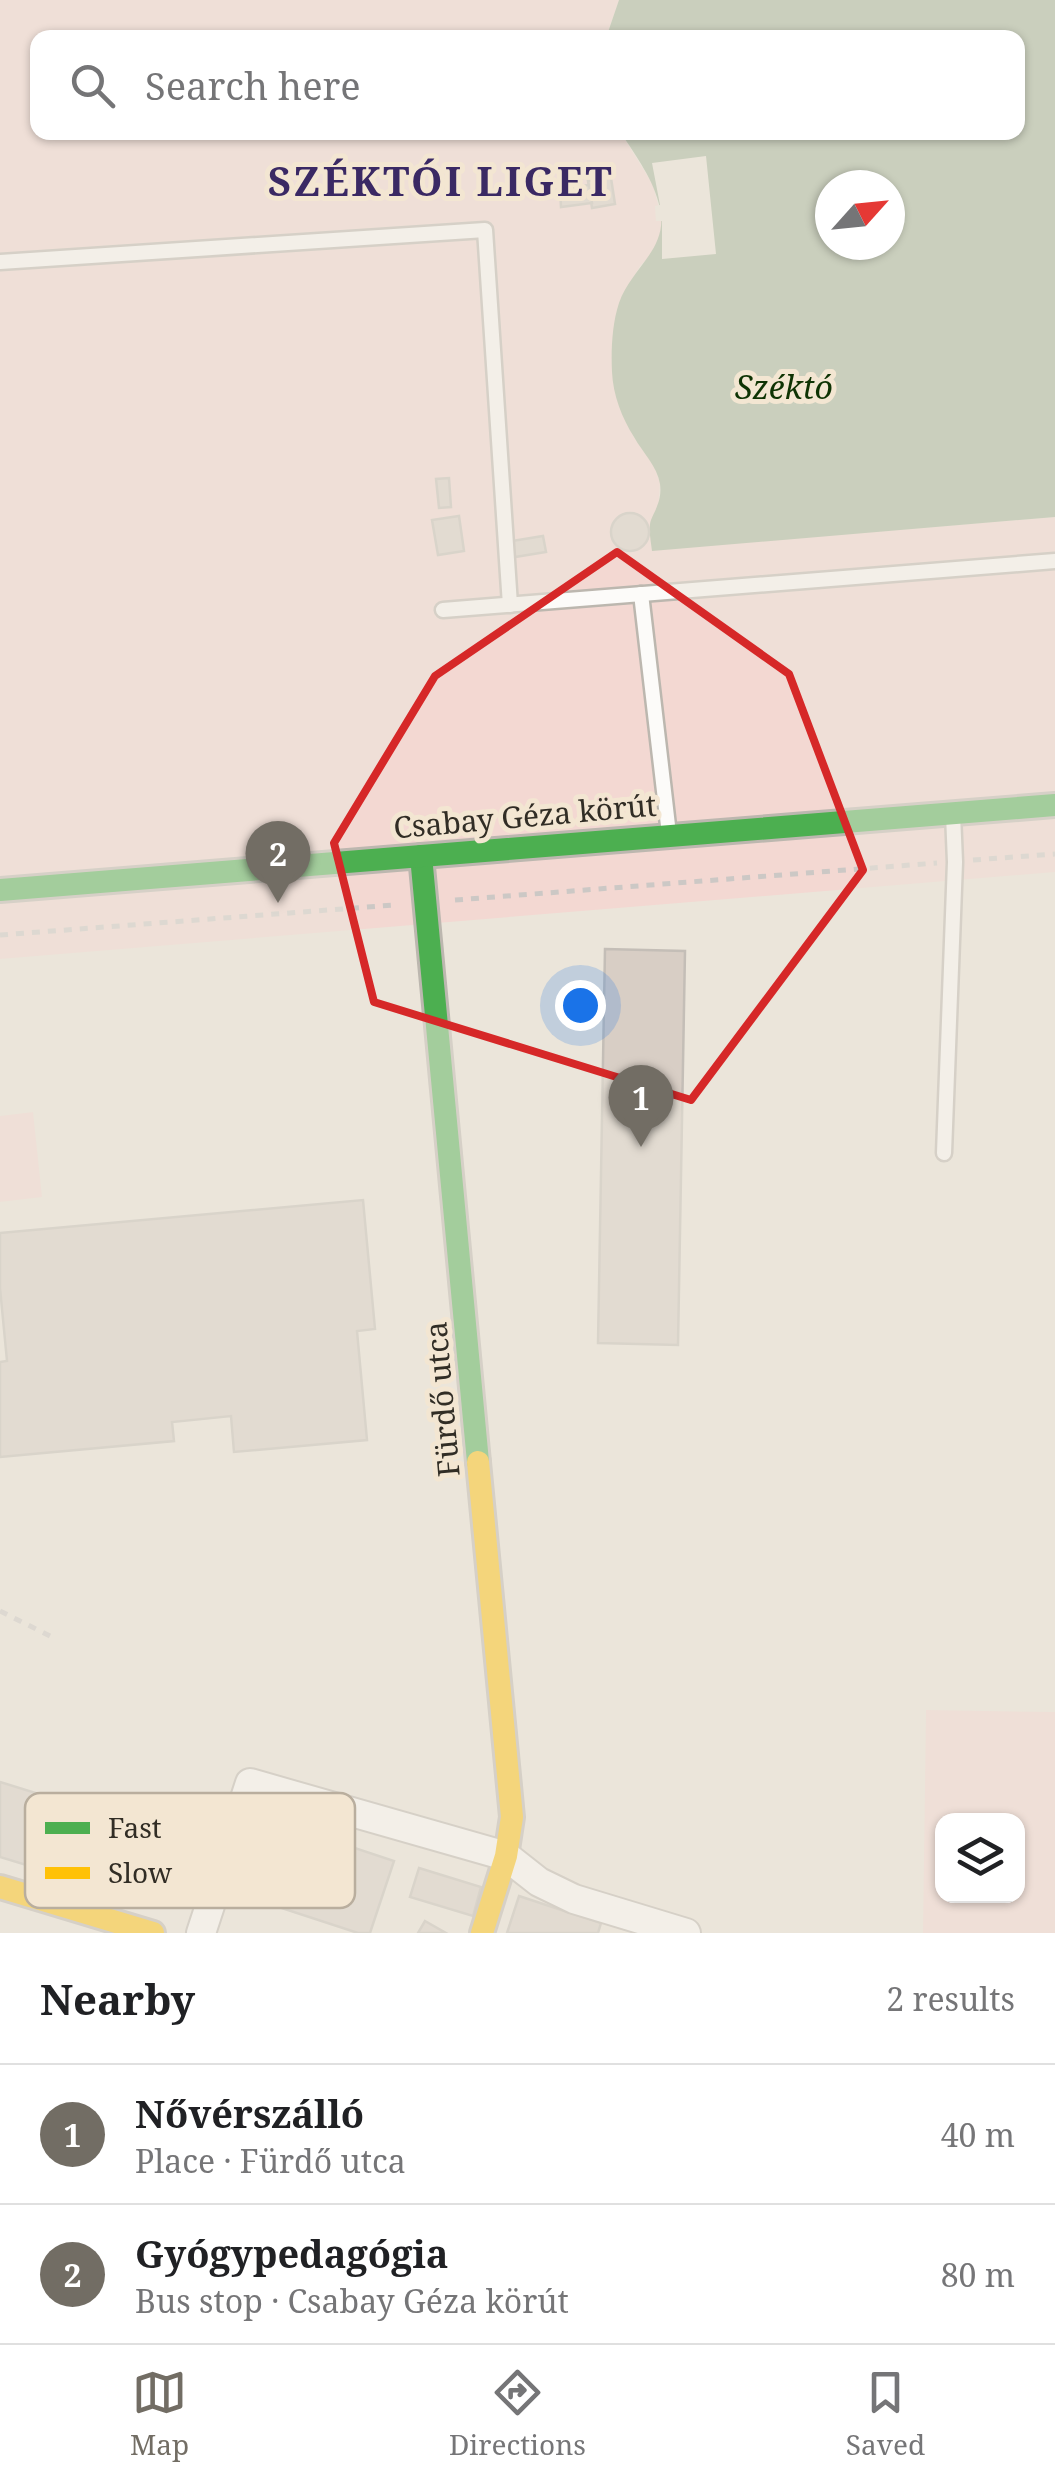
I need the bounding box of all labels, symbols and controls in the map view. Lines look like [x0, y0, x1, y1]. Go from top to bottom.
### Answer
search box [30, 30, 1025, 140]
icon: search [65, 58, 120, 113]
text: Search here [145, 59, 361, 111]
district label: SZÉKTÓI LIGET [268, 153, 614, 208]
north arrow [815, 170, 905, 260]
water label: Széktó [735, 365, 833, 408]
street label: Csabay Géza körút [392, 784, 658, 847]
pin: 2 [246, 820, 310, 903]
your location [555, 980, 606, 1031]
pin: 1 [608, 1064, 674, 1147]
street label: Fürdő utca [414, 1320, 469, 1478]
legend [25, 1793, 355, 1908]
text: Fast [108, 1808, 162, 1846]
map controls [935, 1813, 1025, 1903]
button: layers [935, 1813, 1025, 1903]
text: Slow [108, 1853, 173, 1891]
text: Nearby [40, 1970, 195, 2027]
text: 2 results [886, 1977, 1015, 2020]
text: Nővérszálló [135, 2087, 364, 2139]
text: 1 [63, 2113, 82, 2156]
text: 40 m [941, 2113, 1015, 2156]
text: Place · Fürdő utca [135, 2139, 406, 2182]
text: Gyógypedagógia [135, 2227, 449, 2279]
text: 2 [63, 2253, 82, 2296]
text: 80 m [941, 2253, 1015, 2296]
text: Bus stop · Csabay Géza körút [135, 2279, 569, 2322]
tab: Map [130, 2365, 189, 2463]
tab: Directions [449, 2365, 586, 2463]
tab: Saved [846, 2365, 925, 2463]

